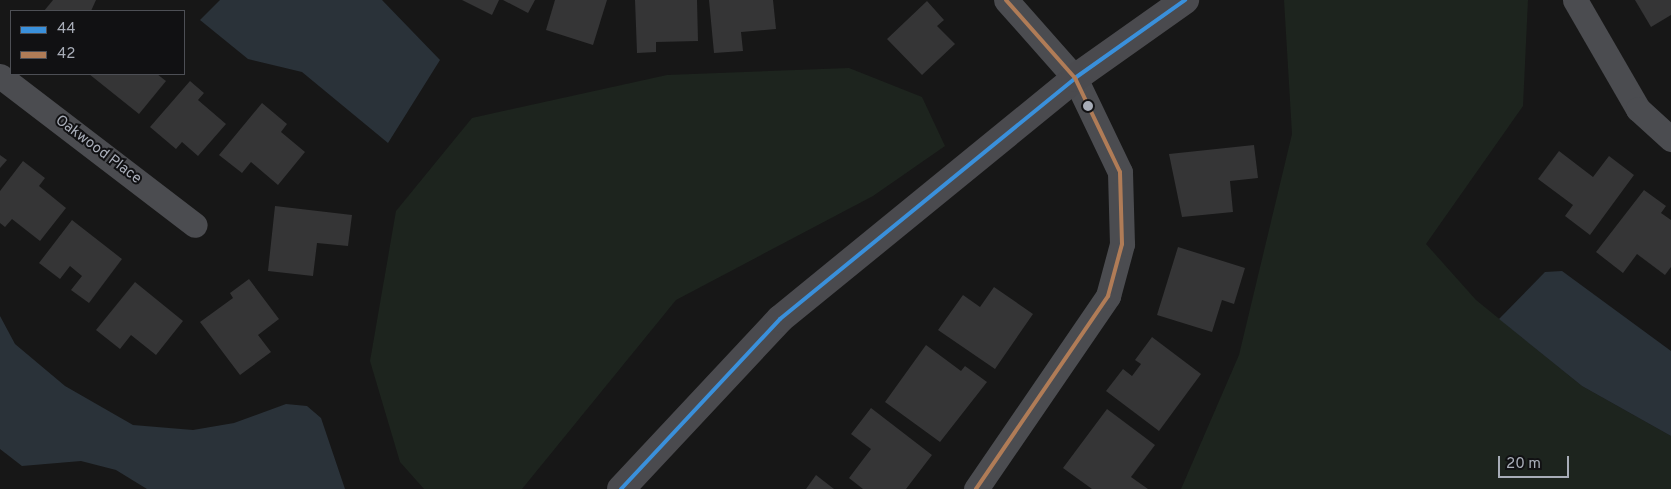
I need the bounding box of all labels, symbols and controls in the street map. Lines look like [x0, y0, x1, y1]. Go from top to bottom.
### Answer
legend [10, 10, 185, 75]
text: 44 [57, 20, 76, 39]
text: 42 [57, 45, 76, 64]
unlabelled marker [1083, 101, 1093, 111]
street label: Oakwood Place [51, 112, 145, 188]
scale bar [1501, 446, 1572, 478]
text: 20 m [1506, 455, 1541, 474]

